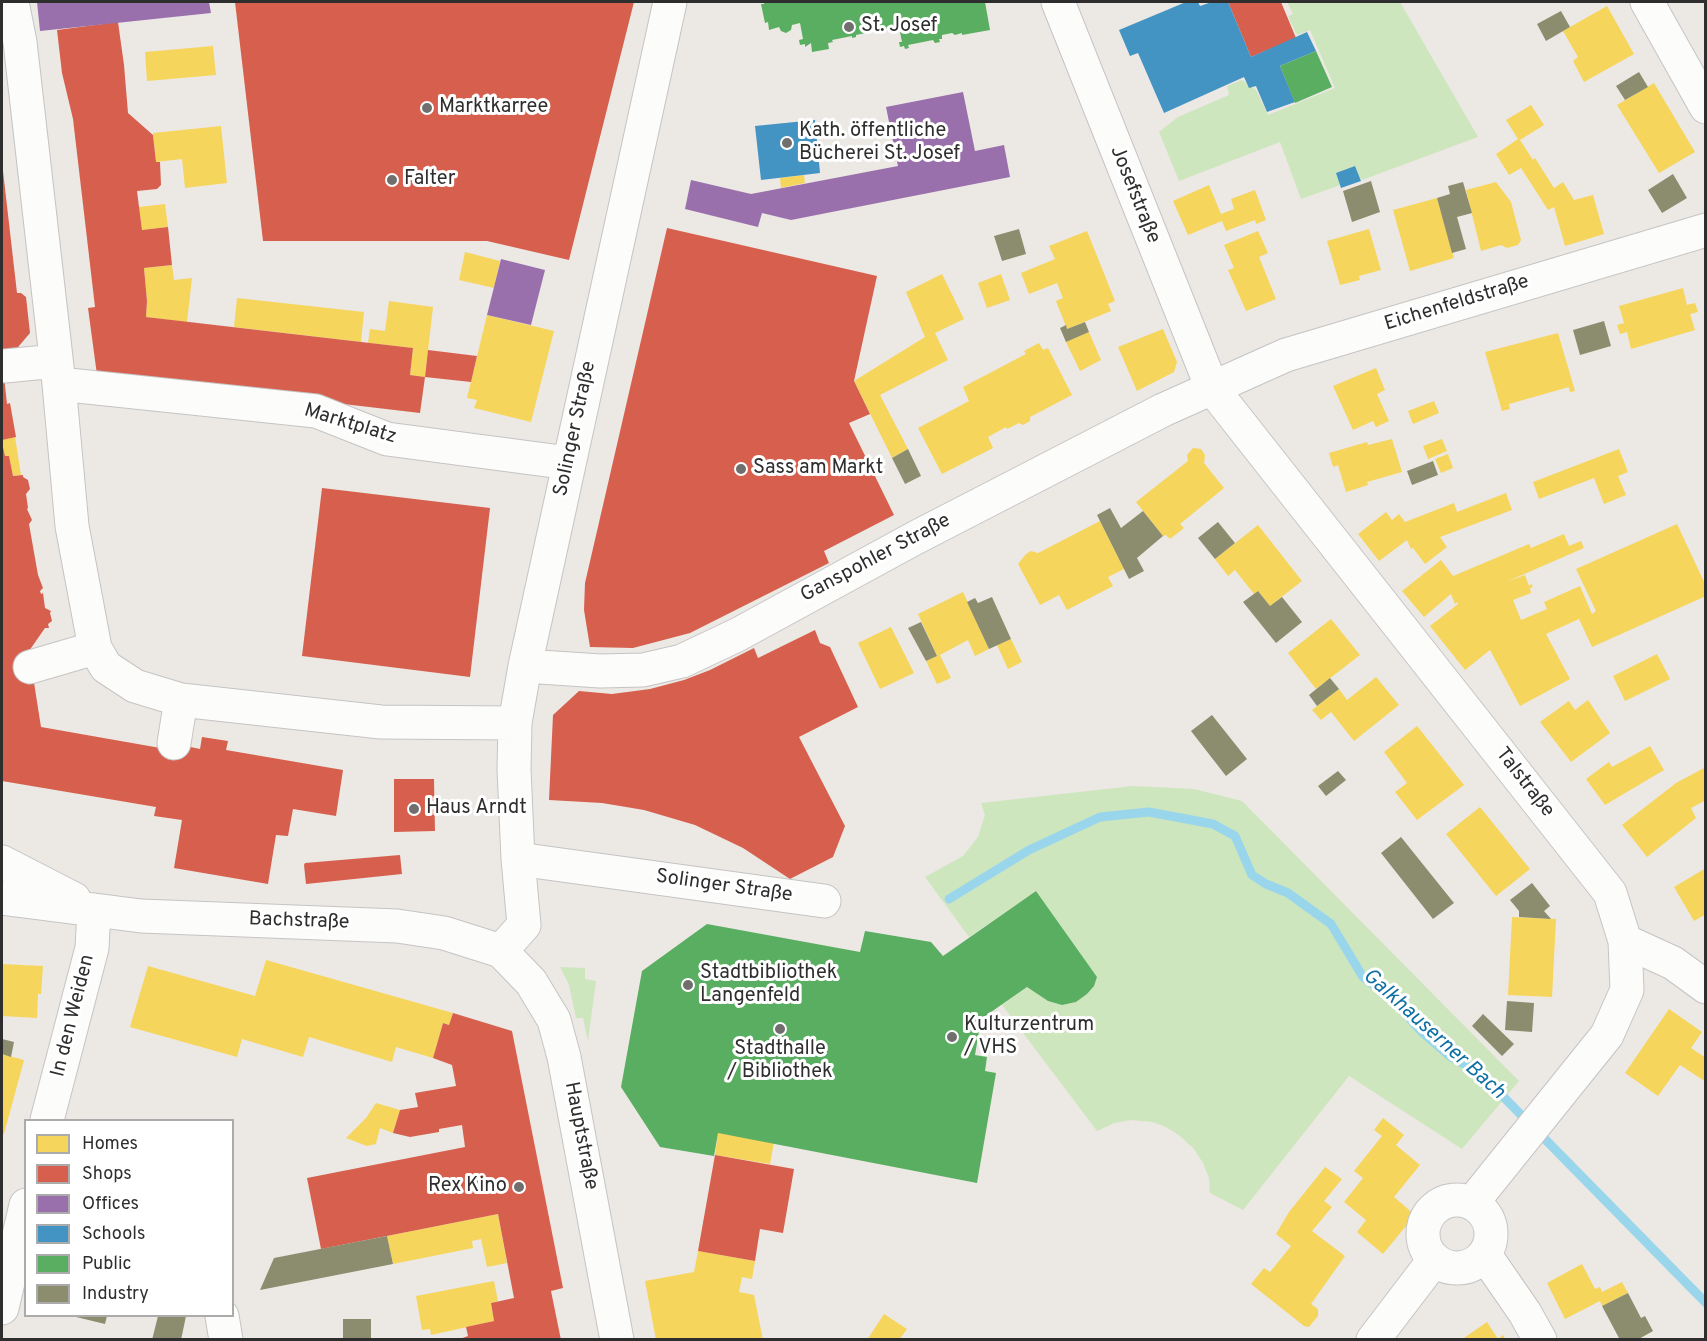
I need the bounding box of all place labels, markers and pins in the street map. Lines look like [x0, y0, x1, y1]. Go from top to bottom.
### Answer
place label: St. Josef [861, 15, 937, 39]
marker: St. Josef [842, 20, 856, 34]
place label: Marktkarree [439, 96, 548, 120]
marker: Marktkarree [420, 101, 434, 115]
place label: Kath. öffentliche Bücherei St. Josef [799, 120, 960, 167]
marker: Kath. öffentliche Bücherei St. Josef [780, 136, 794, 150]
place label: Falter [404, 168, 455, 192]
marker: Falter [385, 173, 399, 187]
place label: Sass am Markt [753, 457, 883, 481]
marker: Sass am Markt [734, 462, 748, 476]
place label: Haus Arndt [426, 797, 527, 821]
marker: Haus Arndt [407, 802, 421, 816]
place label: Stadtbibliothek Langenfeld [700, 962, 837, 1009]
marker: Stadtbibliothek Langenfeld [681, 978, 695, 992]
place label: Kulturzentrum / VHS [964, 1014, 1094, 1061]
marker: Stadthalle / Bibliothek [773, 1022, 787, 1036]
marker: Kulturzentrum / VHS [945, 1030, 959, 1044]
place label: Stadthalle / Bibliothek [727, 1038, 833, 1085]
place label: Rex Kino [428, 1175, 507, 1199]
marker: Rex Kino [512, 1180, 526, 1194]

